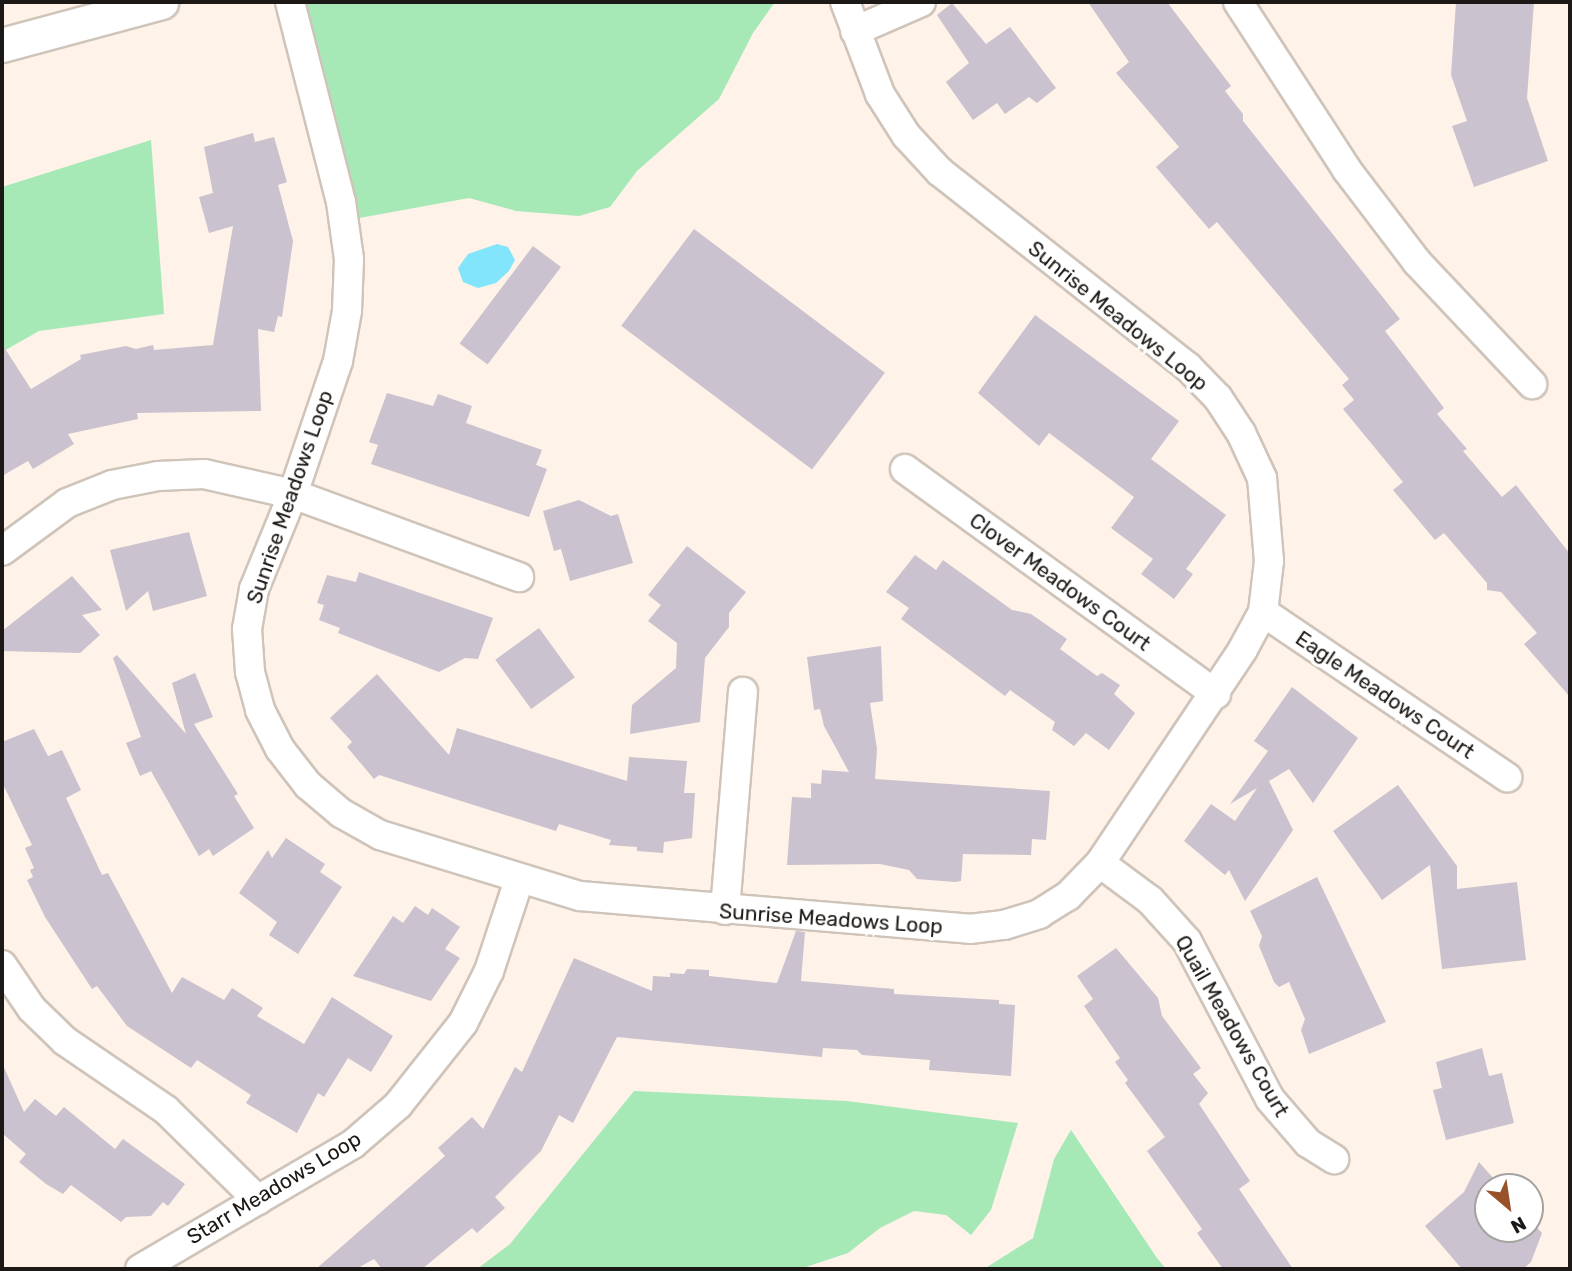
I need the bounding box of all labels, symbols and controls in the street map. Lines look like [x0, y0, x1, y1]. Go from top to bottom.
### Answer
street label: Sunrise Meadows Loop [1023, 236, 1213, 396]
street label: Sunrise Meadows Loop [242, 387, 338, 607]
street label: Clover Meadows Court [964, 508, 1156, 656]
street label: Eagle Meadows Court [1291, 626, 1479, 764]
street label: Sunrise Meadows Loop [718, 899, 944, 939]
street label: Quail Meadows Court [1170, 931, 1294, 1121]
street label: Starr Meadows Loop [182, 1126, 366, 1250]
north arrow [1474, 1173, 1544, 1243]
text: N [1507, 1212, 1530, 1238]

